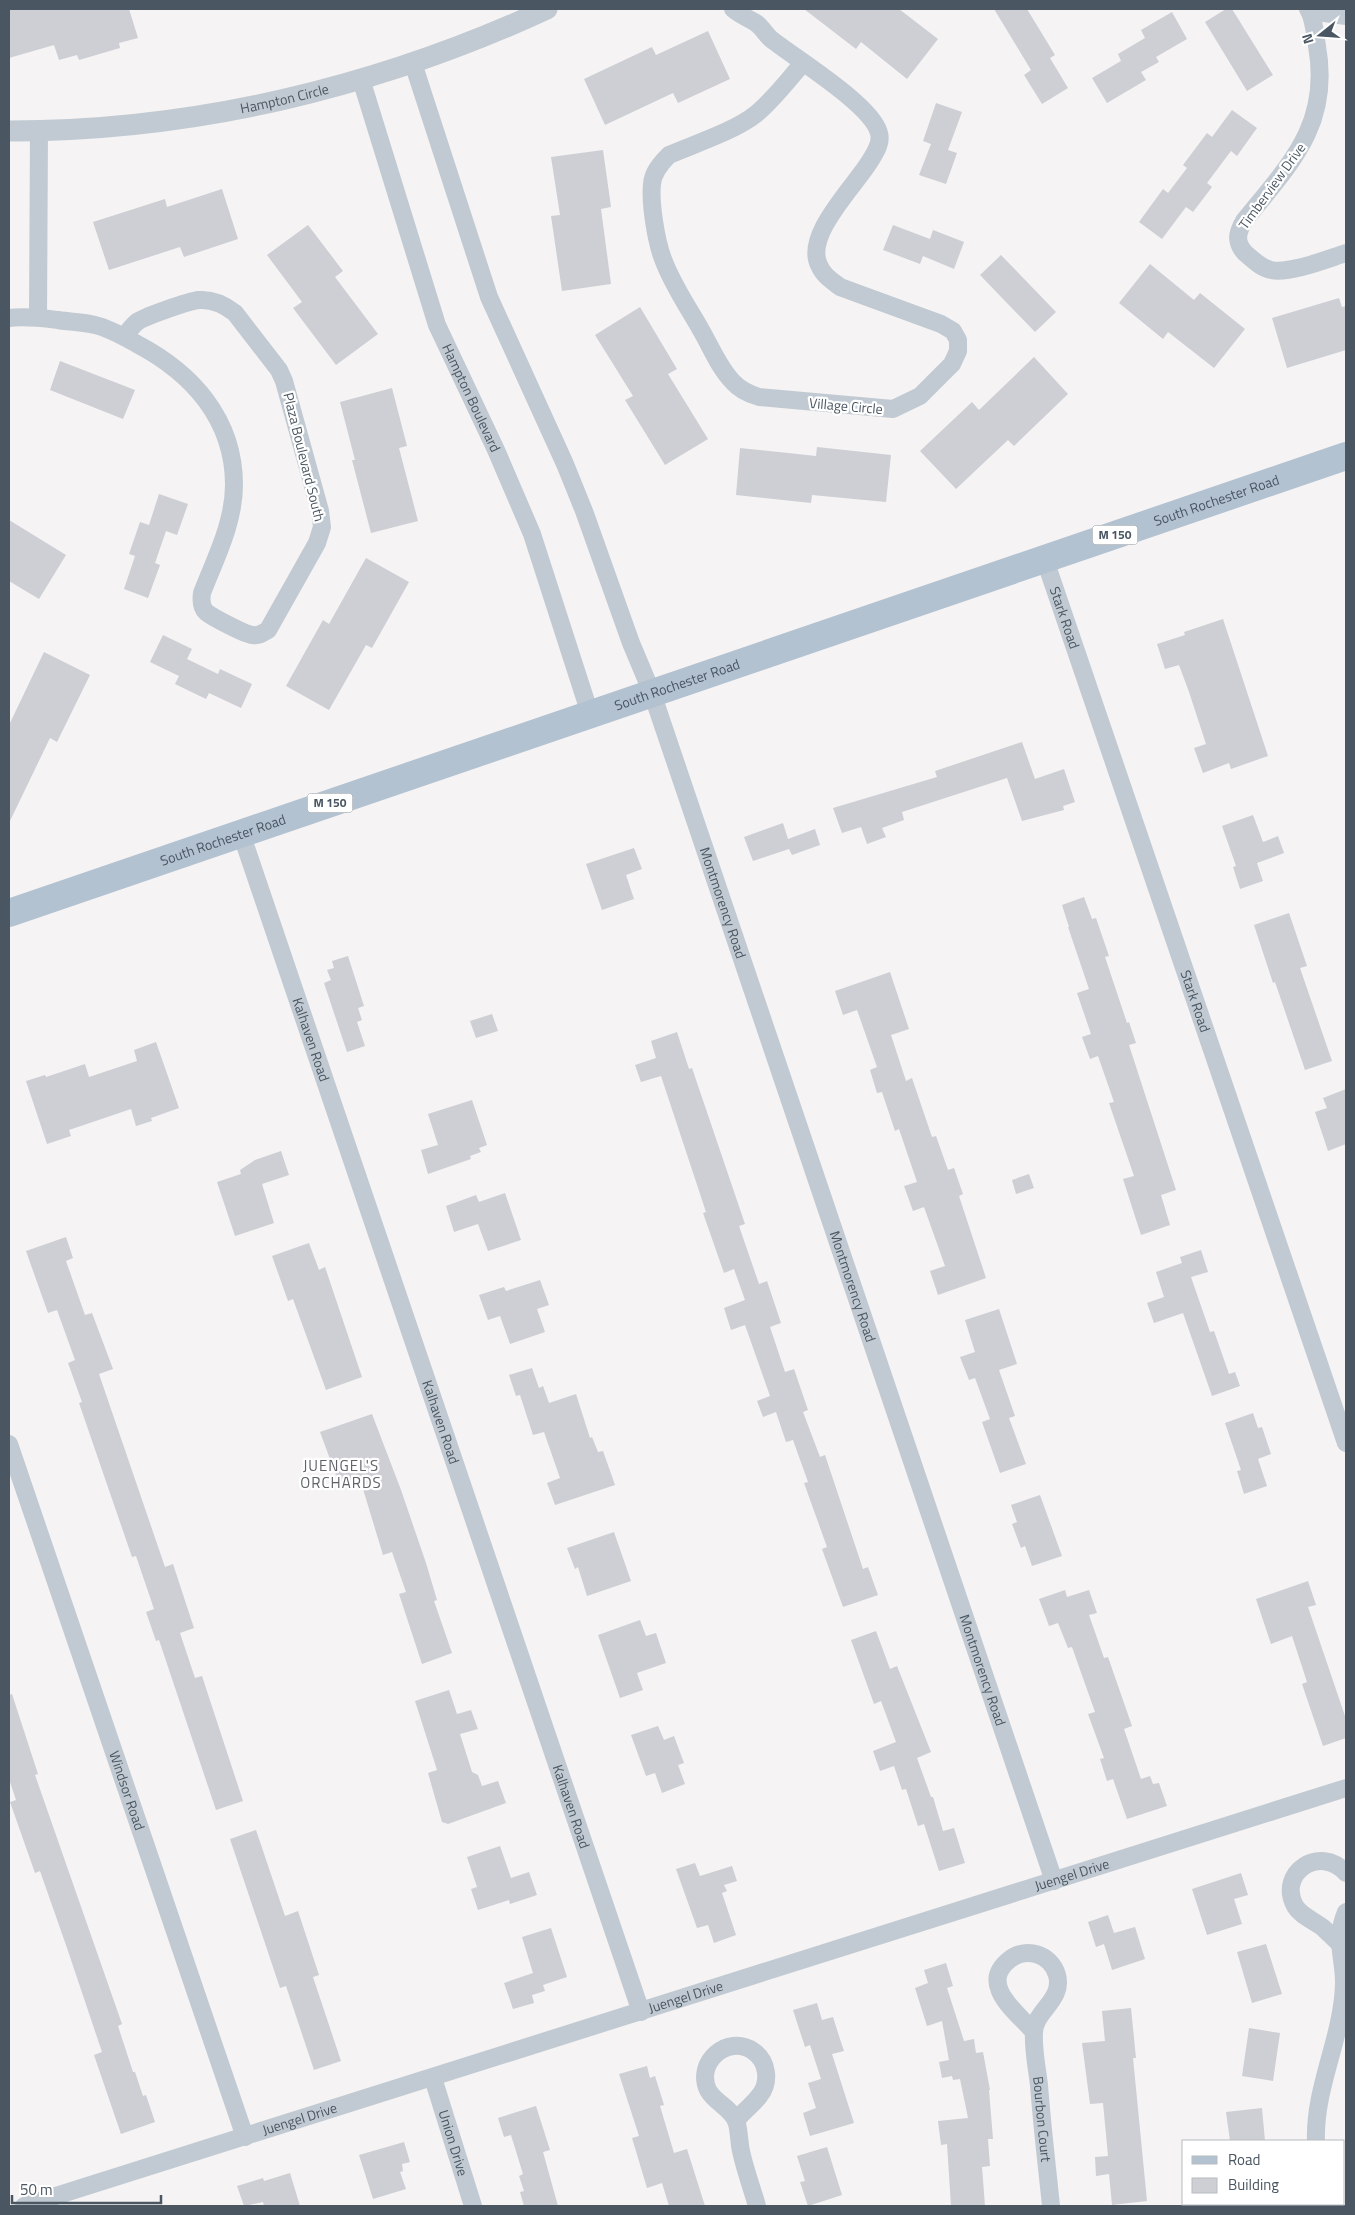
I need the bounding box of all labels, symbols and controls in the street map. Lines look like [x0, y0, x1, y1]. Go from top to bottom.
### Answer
north arrow [1295, 10, 1345, 60]
text: N [1296, 31, 1319, 47]
street label: Hampton Circle [238, 78, 331, 118]
street label: Timberview Drive [1233, 138, 1310, 233]
street label: Hampton Boulevard [437, 340, 506, 455]
street label: Plaza Boulevard South [278, 390, 331, 524]
street label: Village Circle [808, 392, 884, 419]
street label: South Rochester Road [1151, 469, 1282, 531]
road number: M 150 [1092, 526, 1138, 544]
street label: Stark Road [1045, 584, 1085, 651]
street label: South Rochester Road [611, 653, 742, 715]
road number: M 150 [308, 794, 352, 812]
street label: South Rochester Road [157, 808, 288, 871]
street label: Montmorency Road [695, 844, 752, 961]
street label: Stark Road [1176, 967, 1216, 1035]
street label: Kalhaven Road [288, 995, 335, 1084]
street label: Montmorency Road [825, 1228, 882, 1345]
street label: Kalhaven Road [417, 1377, 465, 1467]
district label: JUENGEL'S ORCHARDS [300, 1454, 382, 1494]
street label: Montmorency Road [955, 1611, 1012, 1728]
street label: Windsor Road [104, 1748, 151, 1833]
street label: Kalhaven Road [548, 1762, 596, 1851]
street label: Juengel Drive [1032, 1853, 1112, 1896]
street label: Juengel Drive [646, 1975, 726, 2018]
street label: Bourbon Court [1028, 2075, 1057, 2163]
street label: Juengel Drive [259, 2097, 339, 2140]
street label: Union Drive [434, 2107, 474, 2178]
legend [1182, 2140, 1345, 2205]
text: Road [1228, 2148, 1260, 2171]
scale bar [12, 2172, 161, 2204]
text: Building [1228, 2173, 1279, 2196]
text: 50 m [20, 2178, 53, 2201]

